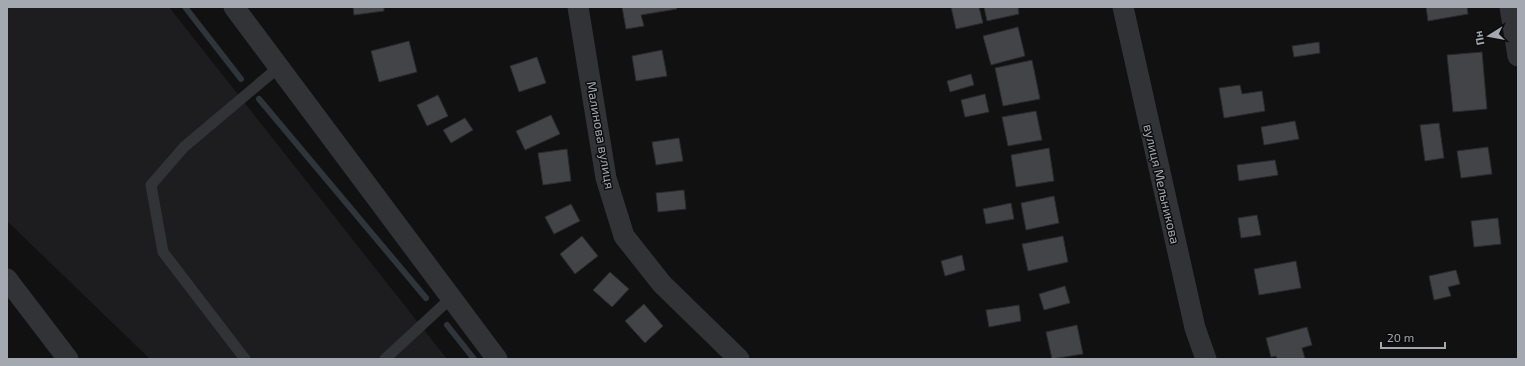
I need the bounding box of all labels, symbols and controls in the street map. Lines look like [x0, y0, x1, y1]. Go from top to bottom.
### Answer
north arrow [1469, 16, 1509, 56]
text: Пн [1471, 30, 1486, 46]
street label: Малинова вулиця [584, 80, 618, 190]
street label: вулиця Мельникова [1140, 122, 1184, 246]
scale bar [1381, 324, 1445, 350]
text: 20 m [1387, 330, 1414, 344]

